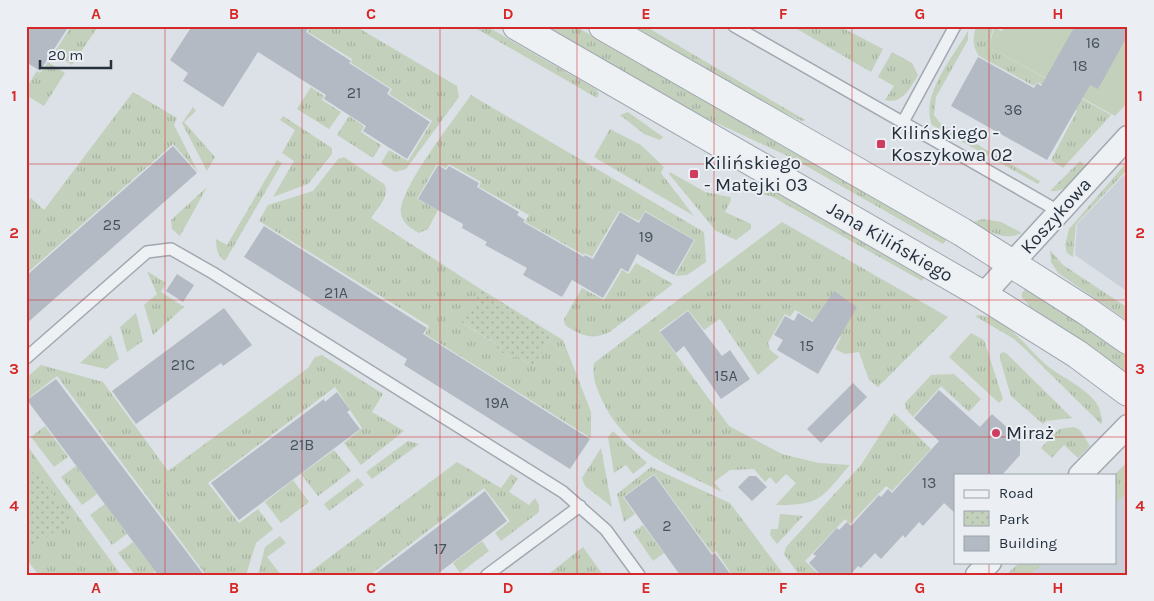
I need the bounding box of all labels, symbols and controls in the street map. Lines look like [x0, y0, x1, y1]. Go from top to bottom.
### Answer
text: A [91, 4, 101, 23]
text: B [229, 4, 239, 23]
text: C [366, 4, 376, 23]
text: D [503, 4, 514, 23]
text: E [641, 4, 651, 23]
text: F [779, 4, 788, 23]
text: G [915, 4, 925, 23]
text: H [1052, 4, 1064, 23]
house number: 16 [1086, 33, 1100, 52]
scale bar [40, 38, 111, 70]
text: 20 m [48, 46, 83, 64]
house number: 18 [1072, 56, 1088, 75]
house number: 21 [347, 83, 361, 102]
text: 1 [11, 86, 17, 105]
text: 1 [1137, 86, 1143, 105]
house number: 36 [1004, 100, 1022, 119]
place label: Kilińskiego - Koszykowa 02 [891, 122, 1013, 166]
marker: Kilińskiego - Koszykowa 02 [875, 138, 887, 150]
place label: Kilińskiego - Matejki 03 [704, 152, 808, 196]
marker: Kilińskiego - Matejki 03 [688, 168, 700, 180]
street label: Koszykowa [1016, 173, 1096, 259]
street label: Jana Kilińskiego [823, 197, 957, 287]
house number: 25 [103, 215, 121, 234]
text: 2 [9, 223, 19, 242]
text: 2 [1135, 223, 1145, 242]
house number: 19 [639, 227, 653, 246]
house number: 21A [324, 283, 348, 302]
house number: 15 [800, 336, 814, 355]
house number: 21C [171, 355, 195, 374]
text: 3 [9, 359, 19, 378]
text: 3 [1135, 359, 1145, 378]
house number: 15A [714, 366, 738, 385]
house number: 19A [485, 393, 509, 412]
place label: Miraż [1006, 422, 1054, 444]
marker: Miraż [990, 427, 1002, 439]
house number: 21B [290, 435, 314, 454]
house number: 13 [922, 473, 936, 492]
legend [954, 474, 1116, 564]
text: Road [999, 484, 1034, 502]
text: 4 [9, 496, 19, 515]
text: 4 [1135, 496, 1145, 515]
text: Park [999, 510, 1029, 528]
house number: 2 [662, 516, 672, 535]
text: Building [999, 534, 1057, 552]
house number: 17 [434, 539, 447, 558]
text: A [91, 578, 101, 597]
text: B [229, 578, 239, 597]
text: C [366, 578, 376, 597]
text: D [503, 578, 514, 597]
text: E [641, 578, 651, 597]
text: F [779, 578, 788, 597]
text: G [915, 578, 925, 597]
text: H [1052, 578, 1064, 597]

